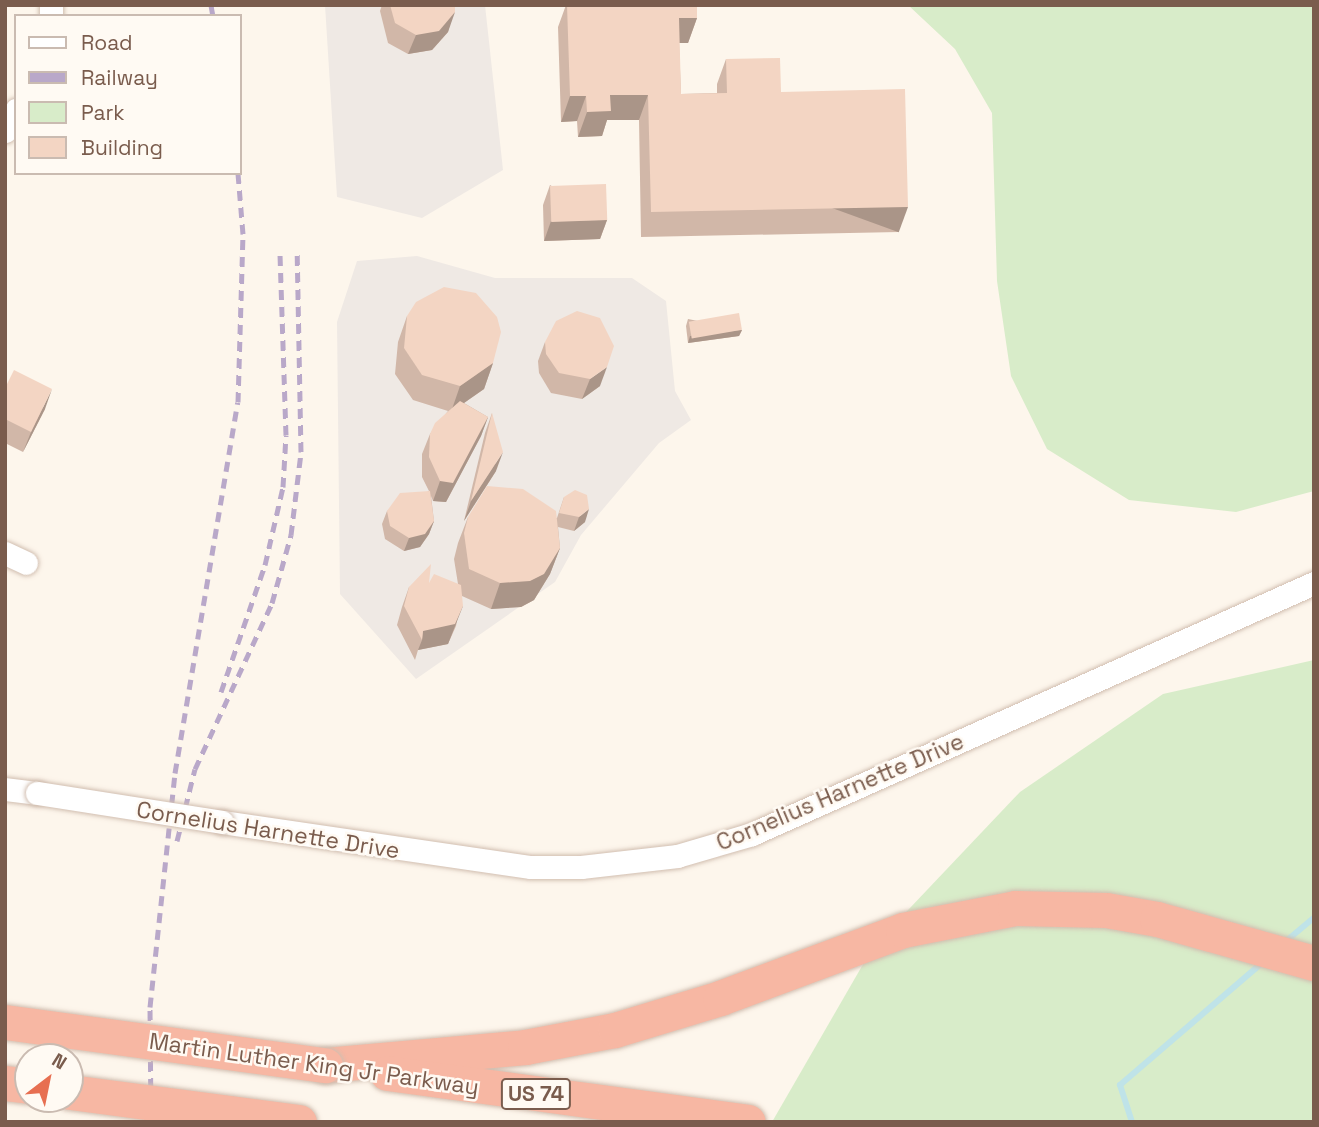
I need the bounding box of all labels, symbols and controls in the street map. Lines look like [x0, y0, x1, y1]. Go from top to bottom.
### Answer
legend [14, 14, 242, 175]
text: Road [81, 29, 133, 56]
text: Railway [81, 64, 158, 91]
text: Park [81, 99, 125, 126]
text: Building [81, 134, 163, 161]
street label: Cornelius Harnette Drive [712, 727, 968, 857]
street label: Cornelius Harnette Drive [134, 796, 402, 864]
street label: Martin Luther King Jr Parkway [147, 1027, 481, 1101]
north arrow [14, 1043, 84, 1113]
text: N [47, 1047, 71, 1075]
road number: US 74 [499, 1076, 573, 1112]

